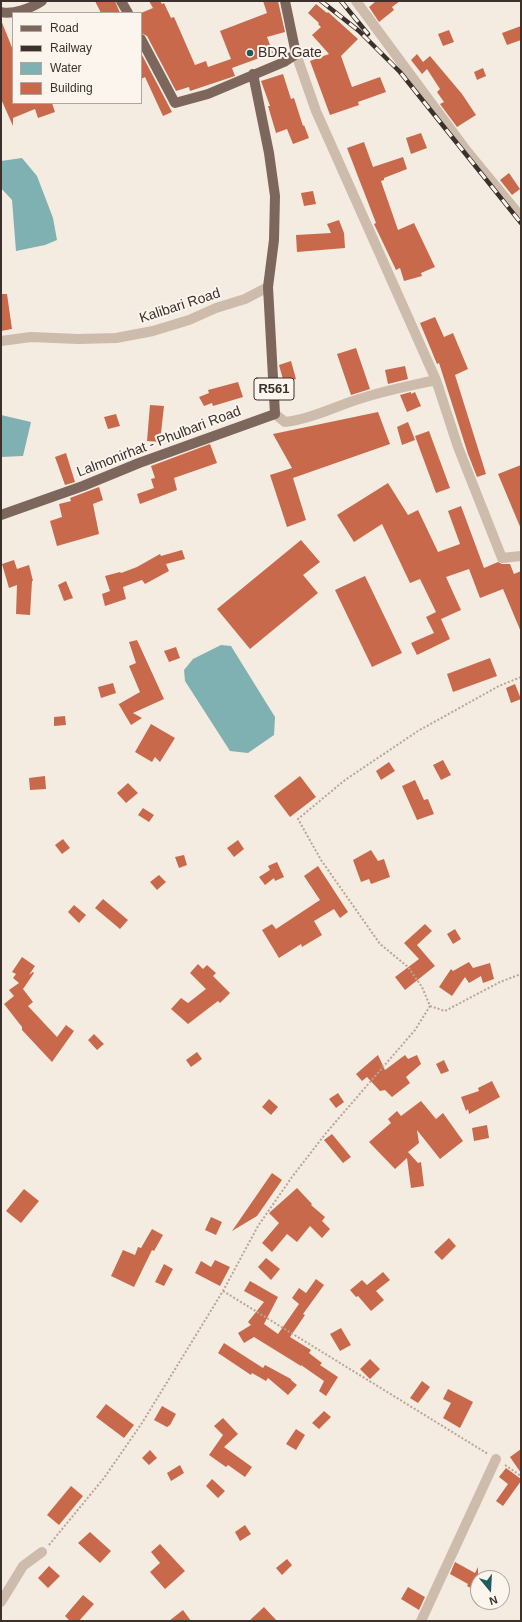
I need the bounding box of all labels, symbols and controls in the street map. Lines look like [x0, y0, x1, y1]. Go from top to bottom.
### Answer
legend [12, 12, 142, 104]
text: Road [50, 21, 79, 35]
text: Railway [50, 41, 92, 55]
place label: BDR Gate [258, 45, 322, 61]
marker: BDR Gate [245, 48, 255, 58]
text: Water [50, 61, 82, 75]
text: Building [50, 81, 93, 95]
street label: Kalibari Road [137, 285, 223, 327]
road number: R561 [254, 378, 294, 400]
street label: Lalmonirhat - Phulbari Road [75, 403, 243, 481]
north arrow [470, 1570, 510, 1610]
text: N [488, 1594, 499, 1607]

